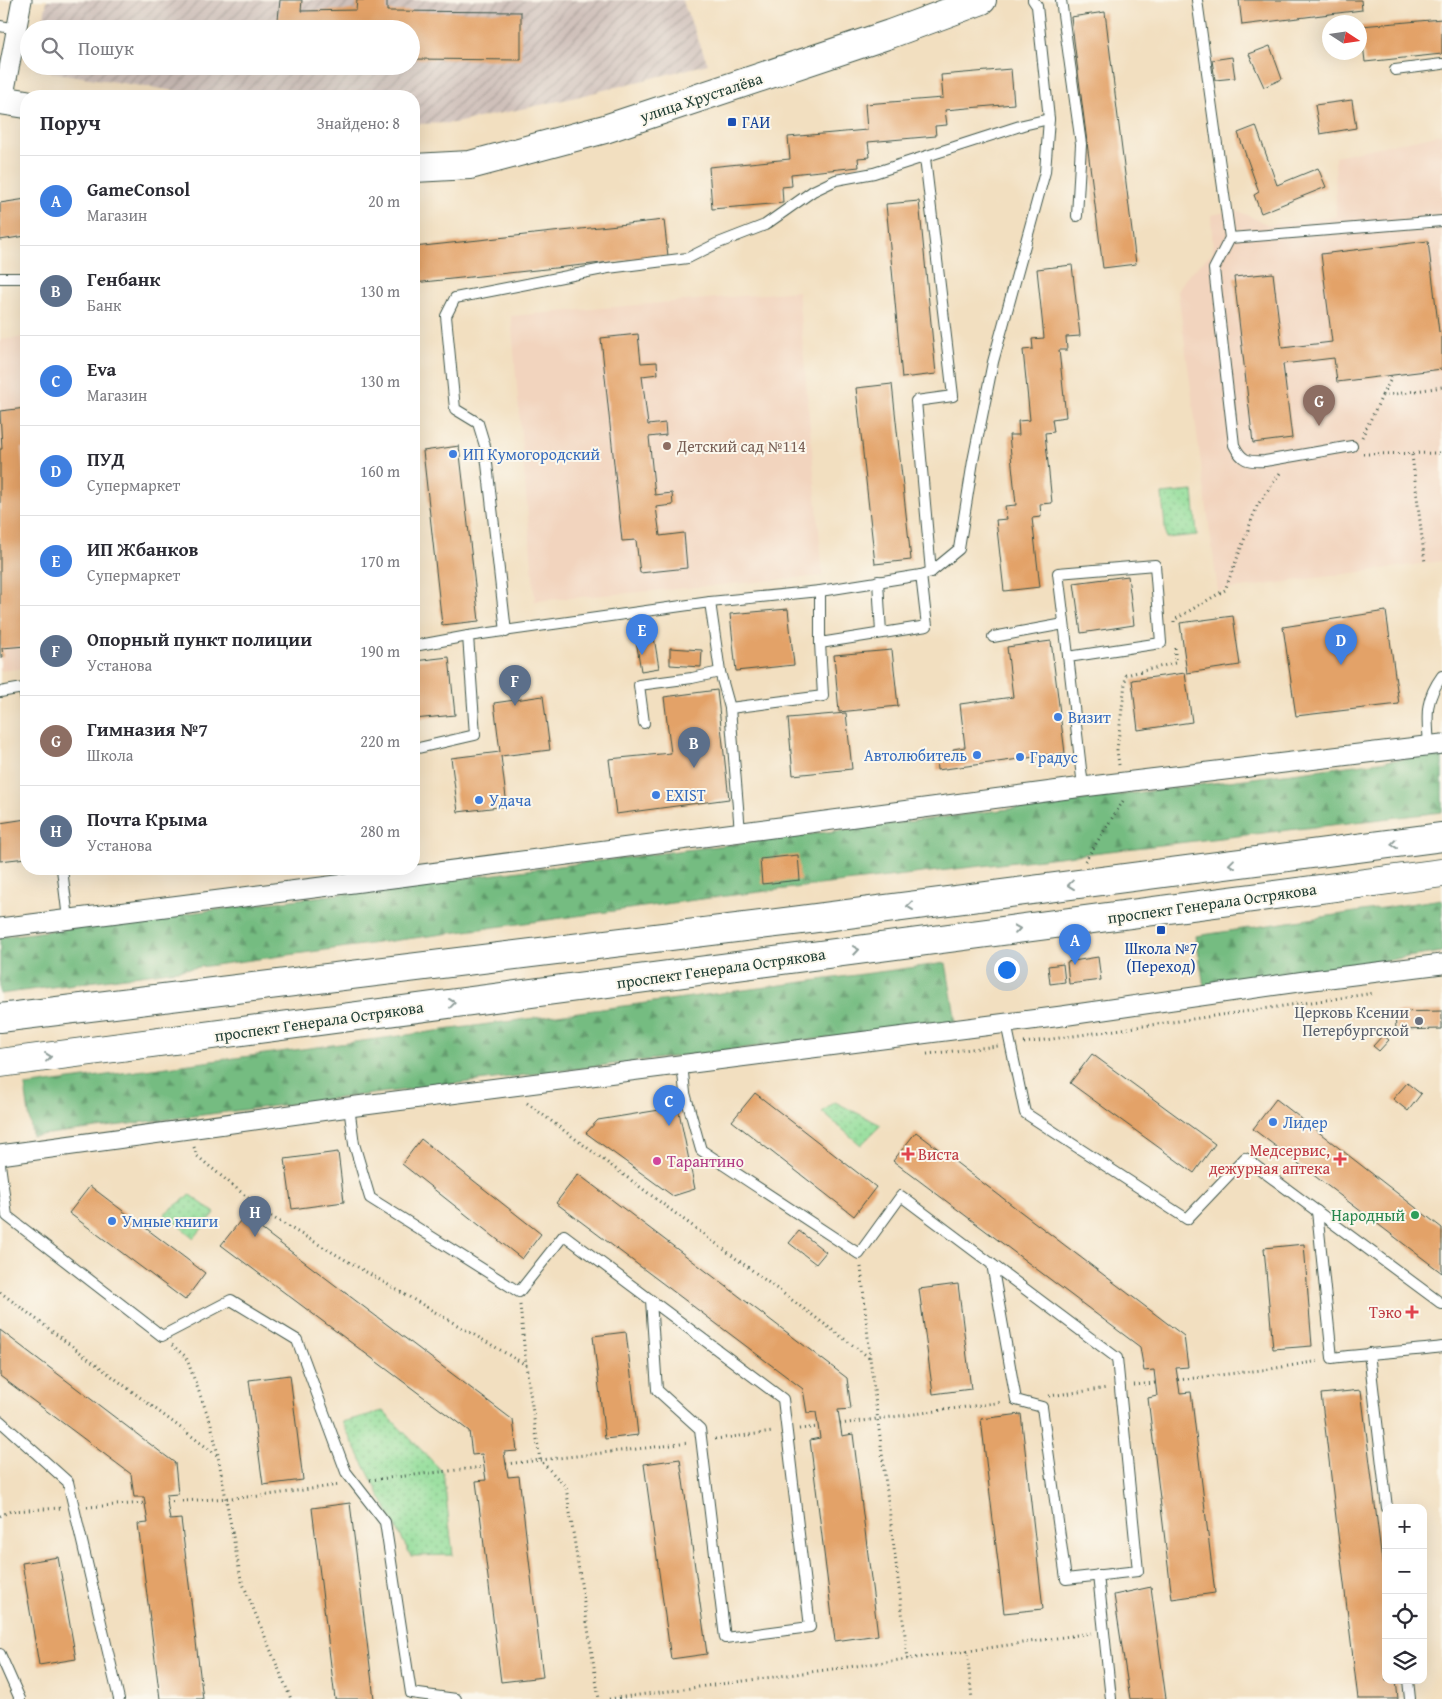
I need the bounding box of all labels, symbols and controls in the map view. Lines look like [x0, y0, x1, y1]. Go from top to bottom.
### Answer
north arrow [1322, 15, 1367, 60]
search box [20, 20, 420, 75]
icon: search [38, 34, 66, 62]
text: Пошук [78, 34, 134, 62]
street label: улица Хрусталёва [636, 66, 766, 128]
text: Поруч [40, 107, 101, 138]
place label: ГАИ [742, 110, 770, 134]
text: Знайдено: 8 [317, 111, 400, 135]
marker: ГАИ [726, 116, 738, 128]
text: GameConsol [87, 175, 190, 203]
text: A [51, 189, 61, 213]
text: 20 m [368, 189, 400, 213]
text: Магазин [87, 203, 147, 227]
text: Генбанк [87, 265, 160, 293]
text: B [51, 279, 61, 303]
text: 130 m [360, 279, 400, 303]
text: Банк [87, 293, 121, 317]
text: Eva [87, 355, 116, 383]
text: C [51, 369, 61, 393]
text: 130 m [360, 369, 400, 393]
text: Магазин [87, 383, 147, 407]
pin: G [1303, 385, 1335, 426]
place label: Детский сад №114 [676, 434, 806, 458]
marker: Детский сад №114 [661, 440, 673, 452]
place label: ИП Кумогородский [463, 442, 601, 466]
text: ПУД [87, 445, 125, 473]
marker: ИП Кумогородский [447, 448, 459, 460]
text: D [51, 459, 61, 483]
text: 160 m [360, 459, 400, 483]
text: Супермаркет [87, 473, 180, 497]
text: ИП Жбанков [87, 535, 199, 563]
text: E [52, 549, 60, 573]
text: 170 m [360, 549, 400, 573]
text: Супермаркет [87, 563, 180, 587]
pin: E [626, 614, 658, 655]
pin: D [1325, 624, 1357, 665]
text: Опорный пункт полиции [87, 625, 312, 653]
text: F [52, 639, 60, 663]
text: 190 m [360, 639, 400, 663]
text: Установа [87, 653, 152, 677]
pin: F [499, 665, 531, 706]
place label: Визит [1068, 705, 1111, 729]
marker: Визит [1052, 711, 1064, 723]
text: Гимназия №7 [87, 715, 208, 743]
pin: B [678, 727, 710, 768]
text: G [51, 729, 61, 753]
text: 220 m [360, 729, 400, 753]
text: Школа [87, 743, 133, 767]
place label: Автолюбитель [864, 743, 967, 767]
place label: Градус [1030, 745, 1078, 769]
marker: Автолюбитель [971, 749, 983, 761]
marker: Градус [1014, 751, 1026, 763]
place label: EXIST [666, 783, 706, 807]
place label: Удача [489, 788, 532, 812]
marker: EXIST [650, 789, 662, 801]
marker: Удача [473, 794, 485, 806]
text: Почта Крыма [87, 805, 208, 833]
text: H [50, 819, 62, 843]
text: 280 m [360, 819, 400, 843]
text: Установа [87, 833, 152, 857]
one-way arrow [1389, 838, 1398, 848]
one-way arrow [1228, 859, 1237, 869]
street label: проспект Генерала Острякова [1106, 876, 1318, 930]
one-way arrow [1067, 879, 1075, 890]
one-way arrow [906, 900, 914, 911]
one-way arrow [1014, 924, 1022, 935]
pin: A [1059, 924, 1091, 965]
marker: Школа №7 (Переход) [1155, 924, 1167, 936]
place label: Школа №7 (Переход) [1125, 936, 1198, 978]
street label: проспект Генерала Острякова [615, 941, 827, 995]
one-way arrow [853, 945, 861, 956]
your location [994, 957, 1020, 983]
street label: проспект Генерала Острякова [213, 994, 425, 1048]
one-way arrow [448, 999, 457, 1009]
place label: Церковь Ксении Петербургской [1294, 1000, 1409, 1042]
marker: Церковь Ксении Петербургской [1413, 1015, 1425, 1027]
one-way arrow [45, 1052, 53, 1063]
pin: C [653, 1085, 685, 1126]
place label: Лидер [1283, 1110, 1328, 1134]
marker: Лидер [1267, 1116, 1279, 1128]
place label: Медсервис, дежурная аптека [1209, 1138, 1330, 1180]
place label: Виста [918, 1142, 959, 1166]
marker: Виста [902, 1148, 914, 1160]
place label: Тарантино [667, 1149, 744, 1173]
marker: Медсервис, дежурная аптека [1334, 1153, 1346, 1165]
marker: Тарантино [651, 1155, 663, 1167]
pin: H [239, 1196, 271, 1237]
place label: Народный [1331, 1203, 1405, 1227]
place label: Умные книги [122, 1209, 219, 1233]
marker: Народный [1409, 1209, 1421, 1221]
marker: Умные книги [106, 1215, 118, 1227]
place label: Тэко [1369, 1300, 1402, 1324]
marker: Тэко [1406, 1306, 1418, 1318]
map controls [1382, 1504, 1427, 1684]
button: + [1382, 1504, 1427, 1549]
button: − [1382, 1549, 1427, 1594]
button: locate [1382, 1594, 1427, 1639]
button: layers [1382, 1639, 1427, 1684]

